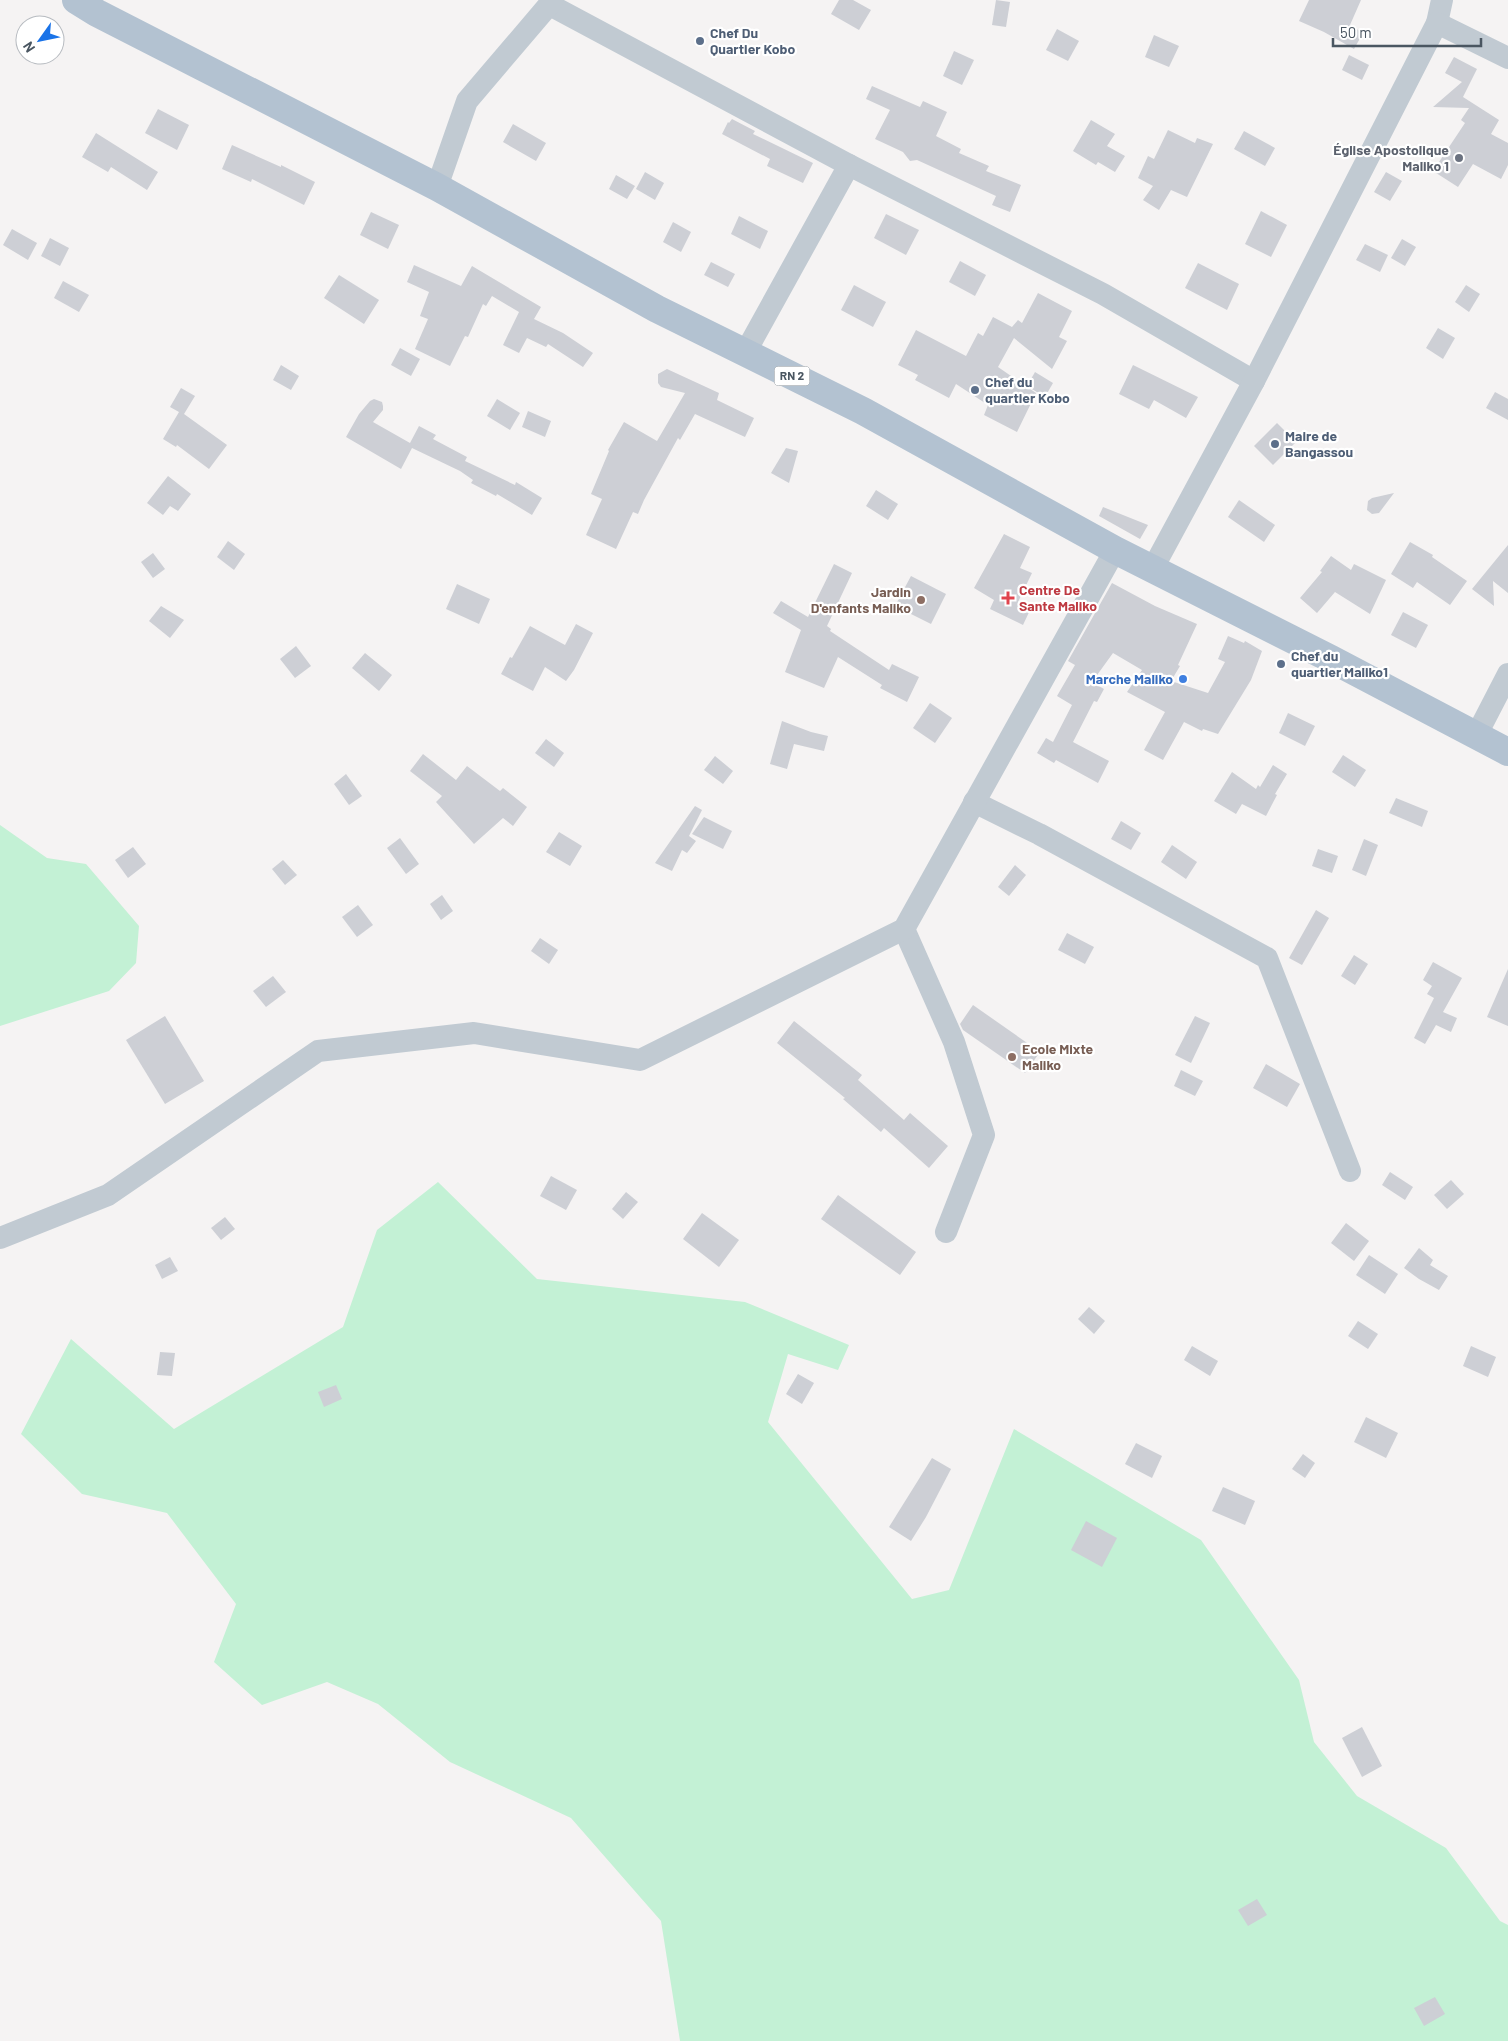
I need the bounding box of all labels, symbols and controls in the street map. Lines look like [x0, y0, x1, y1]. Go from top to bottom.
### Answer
north arrow [15, 15, 65, 65]
scale bar [1333, 15, 1480, 47]
text: 50 m [1340, 23, 1372, 41]
place label: Chef Du Quartier Kobo [710, 24, 795, 57]
marker: Chef Du Quartier Kobo [694, 35, 706, 47]
text: N [19, 39, 38, 56]
place label: Église Apostolique Maliko 1 [1333, 141, 1449, 174]
marker: Église Apostolique Maliko 1 [1453, 152, 1465, 164]
road number: RN 2 [774, 366, 810, 386]
place label: Chef du quartier Kobo [985, 373, 1070, 406]
marker: Chef du quartier Kobo [969, 384, 981, 396]
place label: Maire de Bangassou [1285, 427, 1353, 460]
marker: Maire de Bangassou [1269, 438, 1281, 450]
place label: Centre De Sante Maliko [1019, 581, 1097, 614]
place label: Jardin D'enfants Maliko [811, 583, 911, 616]
marker: Centre De Sante Maliko [1001, 591, 1015, 605]
marker: Jardin D'enfants Maliko [915, 594, 927, 606]
place label: Chef du quartier Maliko1 [1291, 647, 1388, 680]
marker: Chef du quartier Maliko1 [1275, 658, 1287, 670]
place label: Marche Maliko [1086, 670, 1173, 687]
marker: Marche Maliko [1177, 673, 1189, 685]
place label: Ecole Mixte Maliko [1022, 1040, 1094, 1073]
marker: Ecole Mixte Maliko [1006, 1051, 1018, 1063]

